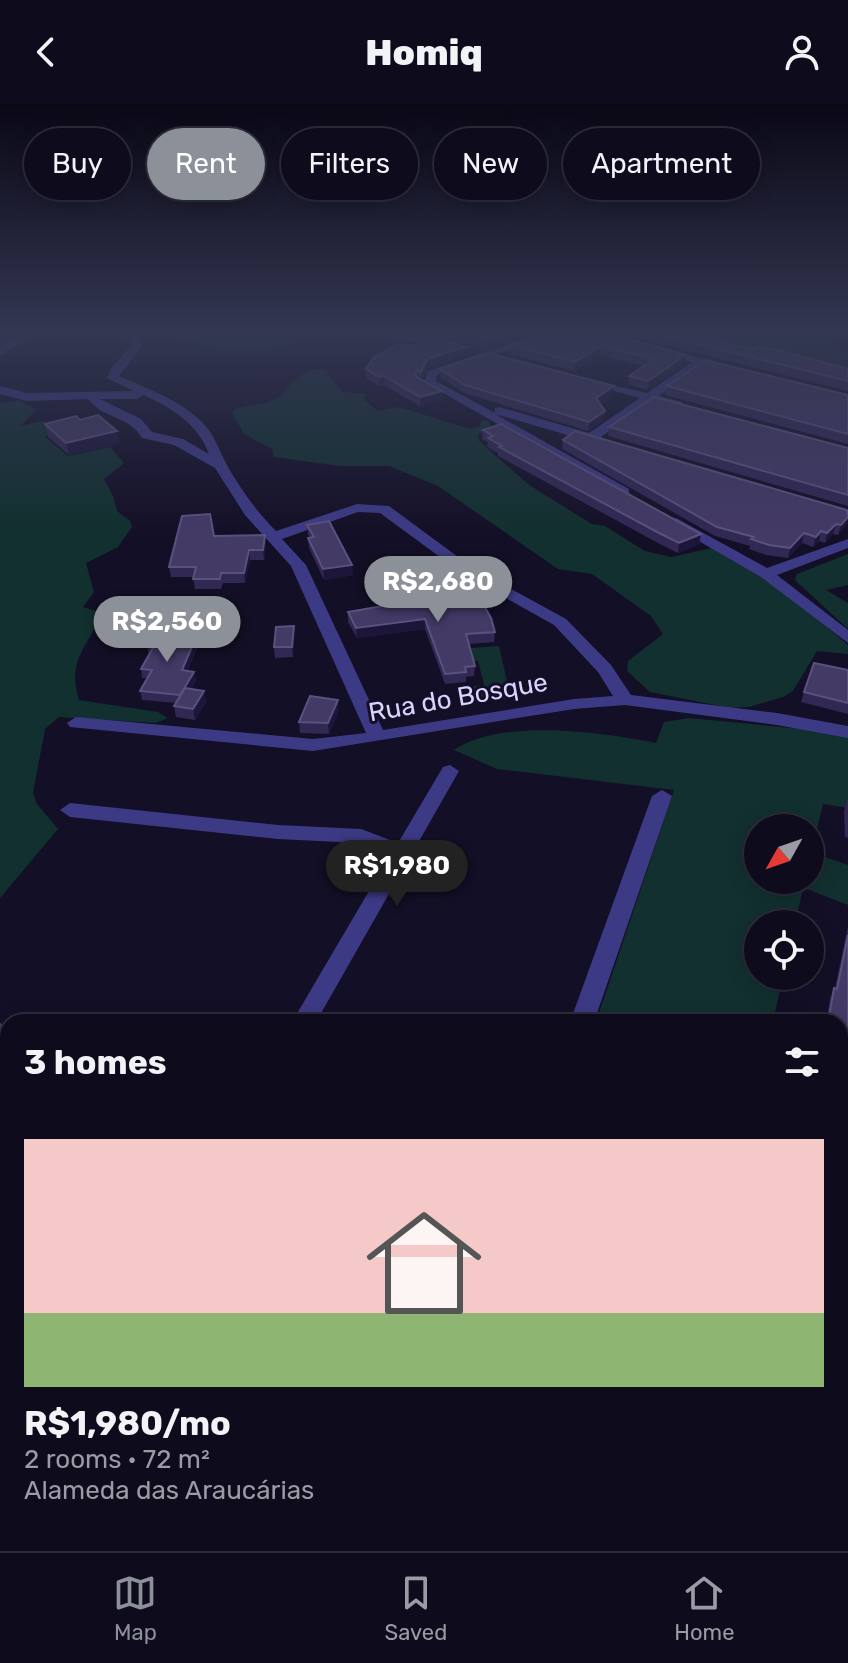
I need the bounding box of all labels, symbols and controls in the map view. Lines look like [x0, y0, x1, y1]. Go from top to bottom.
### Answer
icon: back [24, 30, 68, 74]
icon: person [780, 30, 824, 74]
text: Homiq [365, 31, 483, 74]
chip: Buy [24, 128, 131, 200]
chip: Rent [147, 128, 265, 200]
chip: Filters [281, 128, 418, 200]
chip: New [434, 128, 547, 200]
chip: Apartment [563, 128, 760, 200]
pin: R$2,680 [364, 556, 512, 624]
text: R$2,680 [382, 566, 494, 597]
pin: R$2,560 [93, 596, 241, 664]
text: R$2,560 [112, 606, 222, 637]
street label: Rua do Bosque [366, 666, 550, 729]
north arrow [744, 814, 824, 894]
map controls [744, 814, 824, 990]
pin: R$1,980 [323, 840, 471, 908]
text: R$1,980 [344, 850, 450, 881]
button: locate [744, 910, 824, 990]
icon: filters [780, 1040, 824, 1084]
text: 3 homes [24, 1042, 167, 1083]
icon: home [352, 1191, 496, 1335]
text: R$1,980/mo [24, 1403, 231, 1444]
text: 2 rooms · 72 m² [24, 1444, 210, 1475]
text: Alameda das Araucárias [24, 1475, 314, 1506]
tab: Map [113, 1571, 157, 1646]
tab: Saved [384, 1571, 447, 1646]
tab: Home [674, 1571, 734, 1646]

